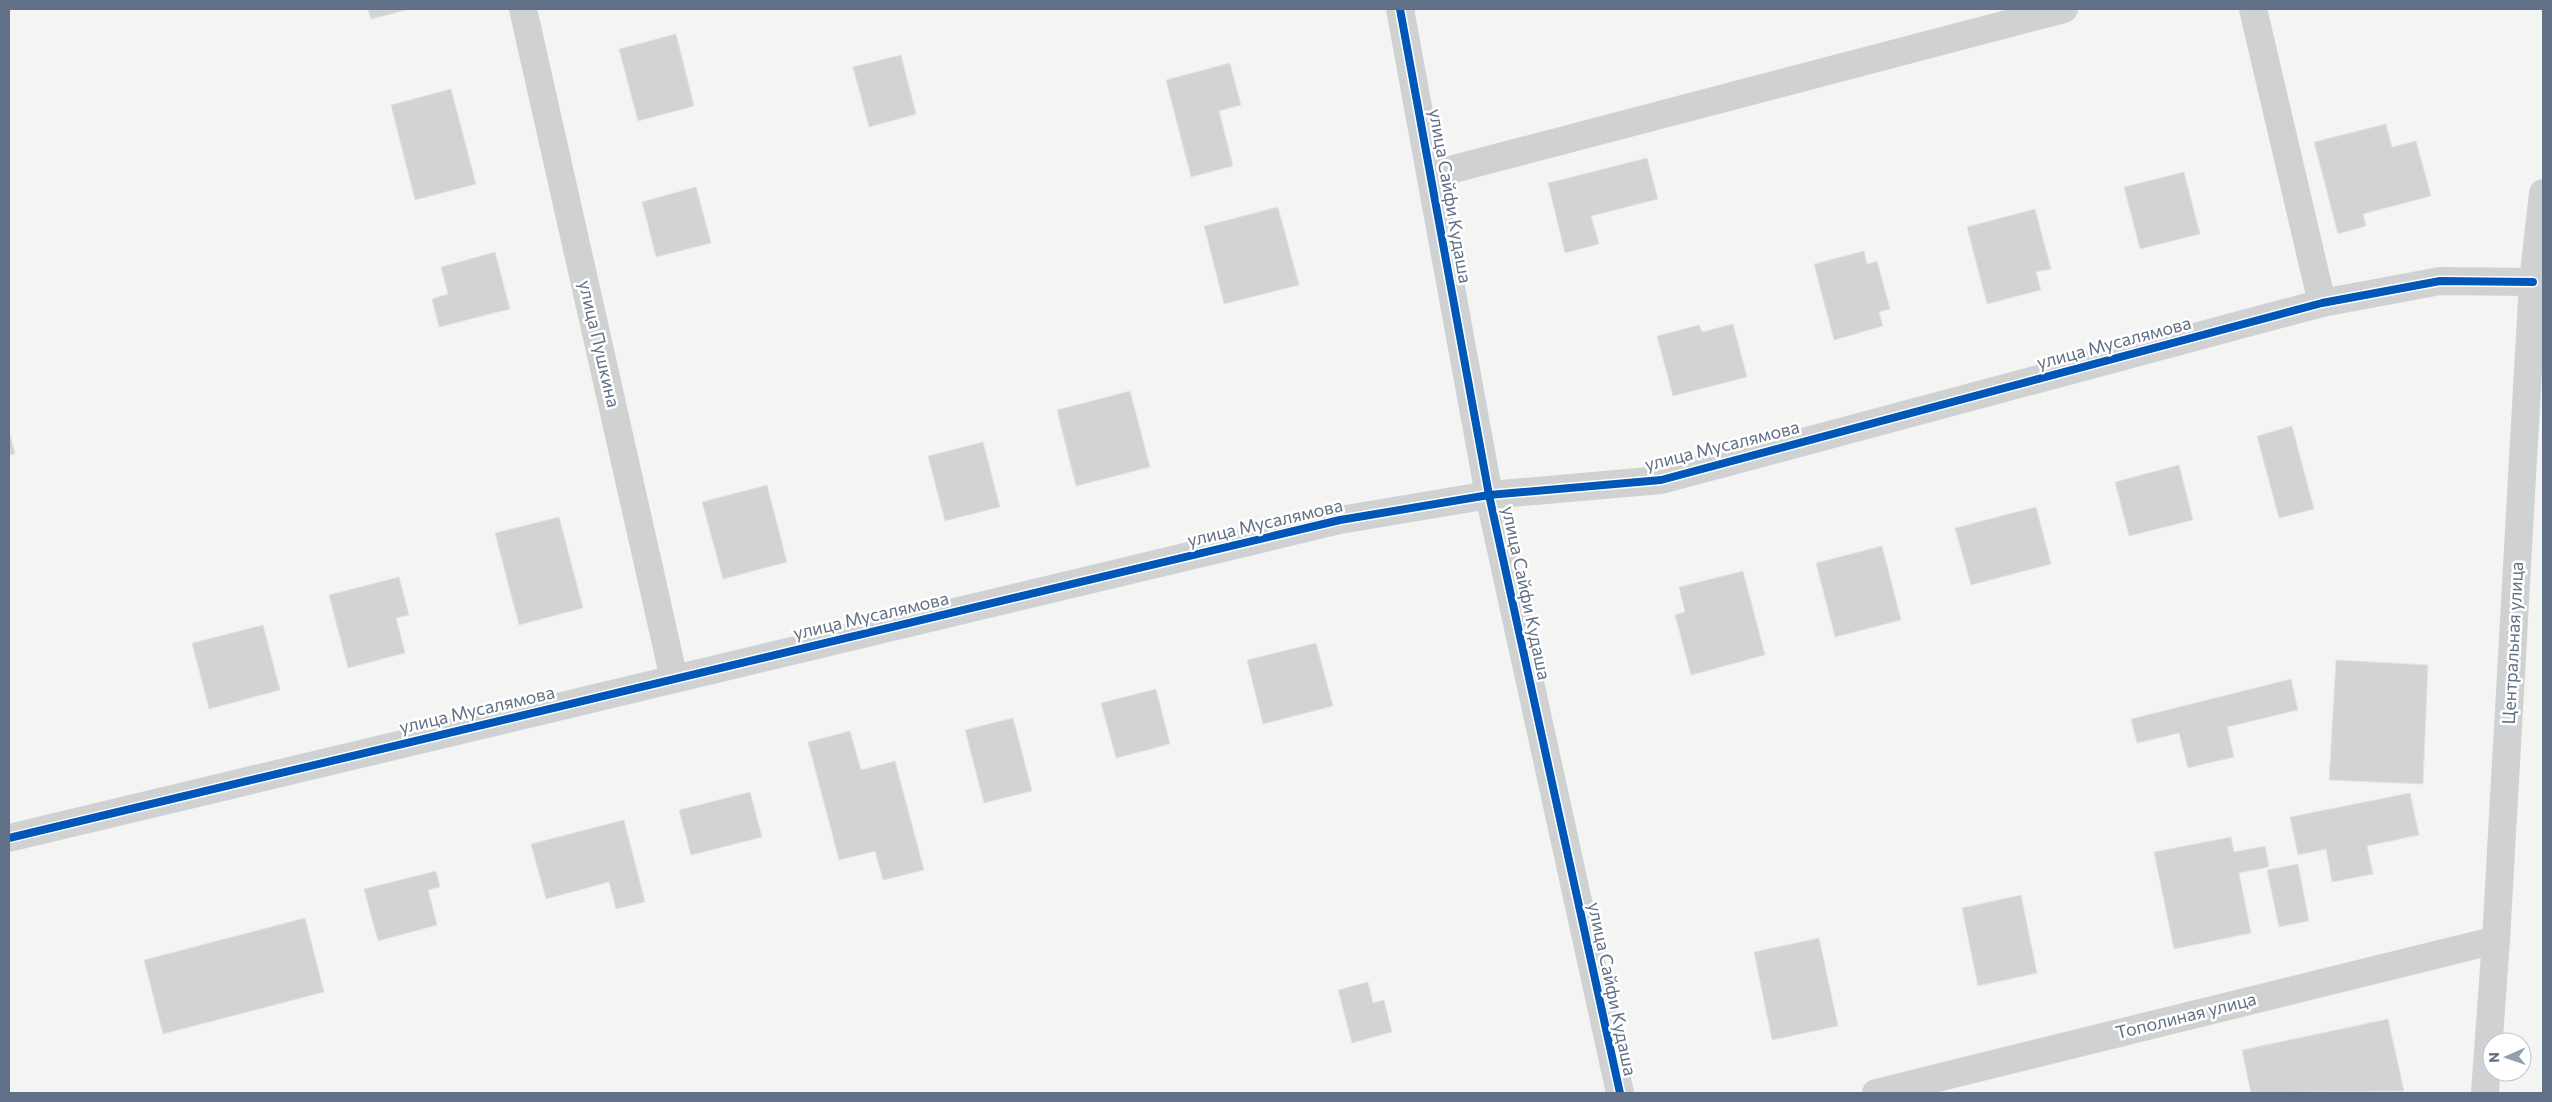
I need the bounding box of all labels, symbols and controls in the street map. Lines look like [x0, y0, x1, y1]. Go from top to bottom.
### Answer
street label: улица Сайфи Кудаша [1425, 107, 1477, 285]
street label: улица Пушкина [575, 278, 625, 410]
street label: улица Мусалямова [2034, 311, 2193, 373]
street label: улица Мусалямова [1642, 415, 1801, 475]
street label: улица Мусалямова [1185, 493, 1345, 551]
street label: улица Сайфи Кудаша [1498, 504, 1556, 682]
street label: Центральная улица [2497, 561, 2527, 725]
street label: улица Мусалямова [791, 586, 951, 644]
street label: улица Мусалямова [397, 680, 557, 738]
street label: улица Сайфи Кудаша [1584, 900, 1642, 1078]
street label: Тополиная улица [2113, 987, 2258, 1043]
north arrow [2482, 1032, 2532, 1082]
text: N [2485, 1052, 2502, 1063]

